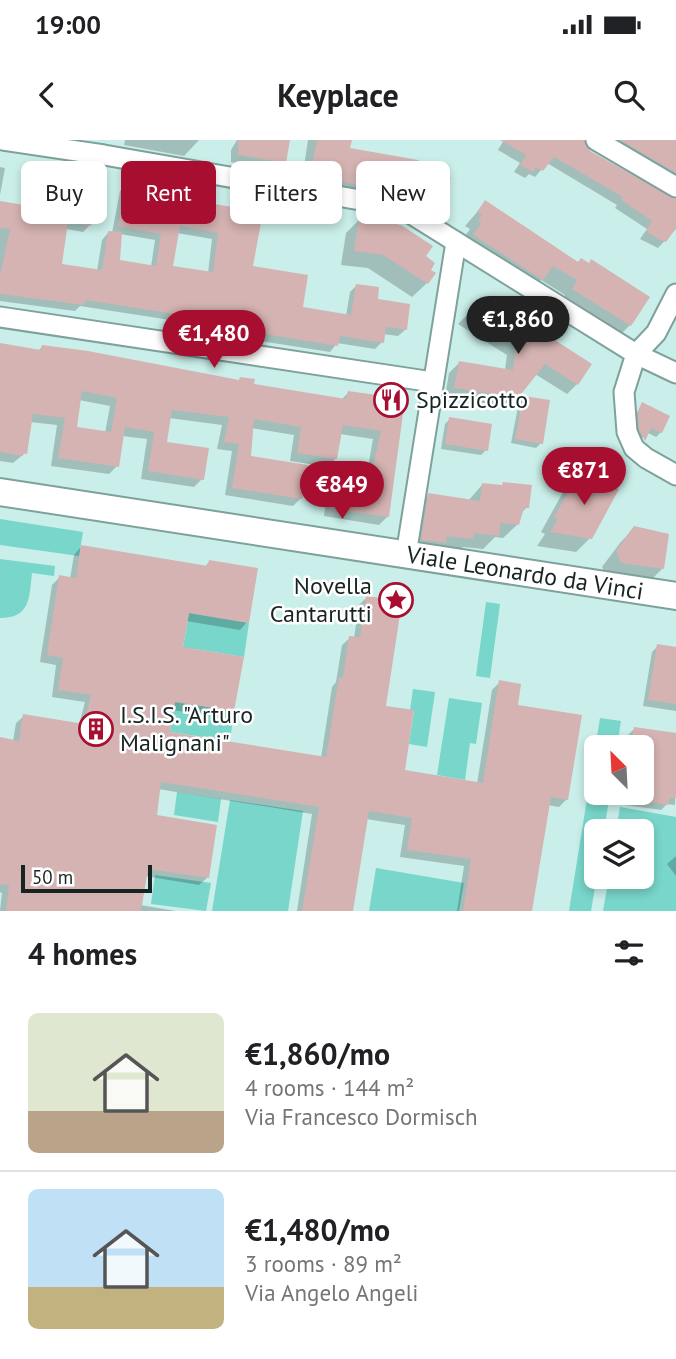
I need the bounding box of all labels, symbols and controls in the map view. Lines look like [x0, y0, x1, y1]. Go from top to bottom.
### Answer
text: 19:00 [35, 8, 101, 41]
text: Keyplace [277, 74, 399, 116]
icon: back [28, 76, 66, 114]
icon: search [610, 76, 648, 114]
chip: Buy [21, 161, 107, 224]
chip: Rent [121, 161, 216, 224]
chip: Filters [230, 161, 342, 224]
chip: New [356, 161, 450, 224]
pin: €1,860 [461, 296, 575, 356]
text: €1,860 [482, 304, 554, 333]
pin: €1,480 [157, 310, 271, 370]
text: €1,480 [178, 318, 250, 347]
restaurant icon: Spizzicotto [372, 381, 410, 419]
place label: Spizzicotto [416, 384, 528, 415]
pin: €871 [543, 448, 625, 507]
text: €871 [558, 455, 610, 484]
pin: €849 [301, 462, 383, 521]
text: €849 [316, 469, 368, 498]
street label: Viale Leonardo da Vinci [403, 538, 646, 607]
place label: Novella Cantarutti [270, 570, 372, 629]
place icon: Novella Cantarutti [377, 581, 415, 619]
place label: I.S.I.S. "Arturo Malignani" [120, 699, 253, 758]
building icon: I.S.I.S. "Arturo Malignani" [77, 710, 115, 748]
north arrow [584, 735, 654, 805]
map controls [584, 735, 654, 889]
button: layers [584, 819, 654, 889]
scale bar [21, 862, 152, 894]
text: 50 m [32, 865, 73, 889]
text: 4 homes [28, 934, 137, 973]
icon: filters [610, 934, 648, 972]
text: €1,860/mo [245, 1034, 390, 1073]
icon: home [84, 1041, 168, 1125]
text: 4 rooms · 144 m² [245, 1073, 414, 1102]
text: Via Francesco Dormisch [245, 1102, 478, 1131]
text: €1,480/mo [245, 1210, 390, 1249]
icon: home [84, 1217, 168, 1301]
text: 3 rooms · 89 m² [245, 1249, 402, 1278]
text: Via Angelo Angeli [245, 1278, 419, 1307]

